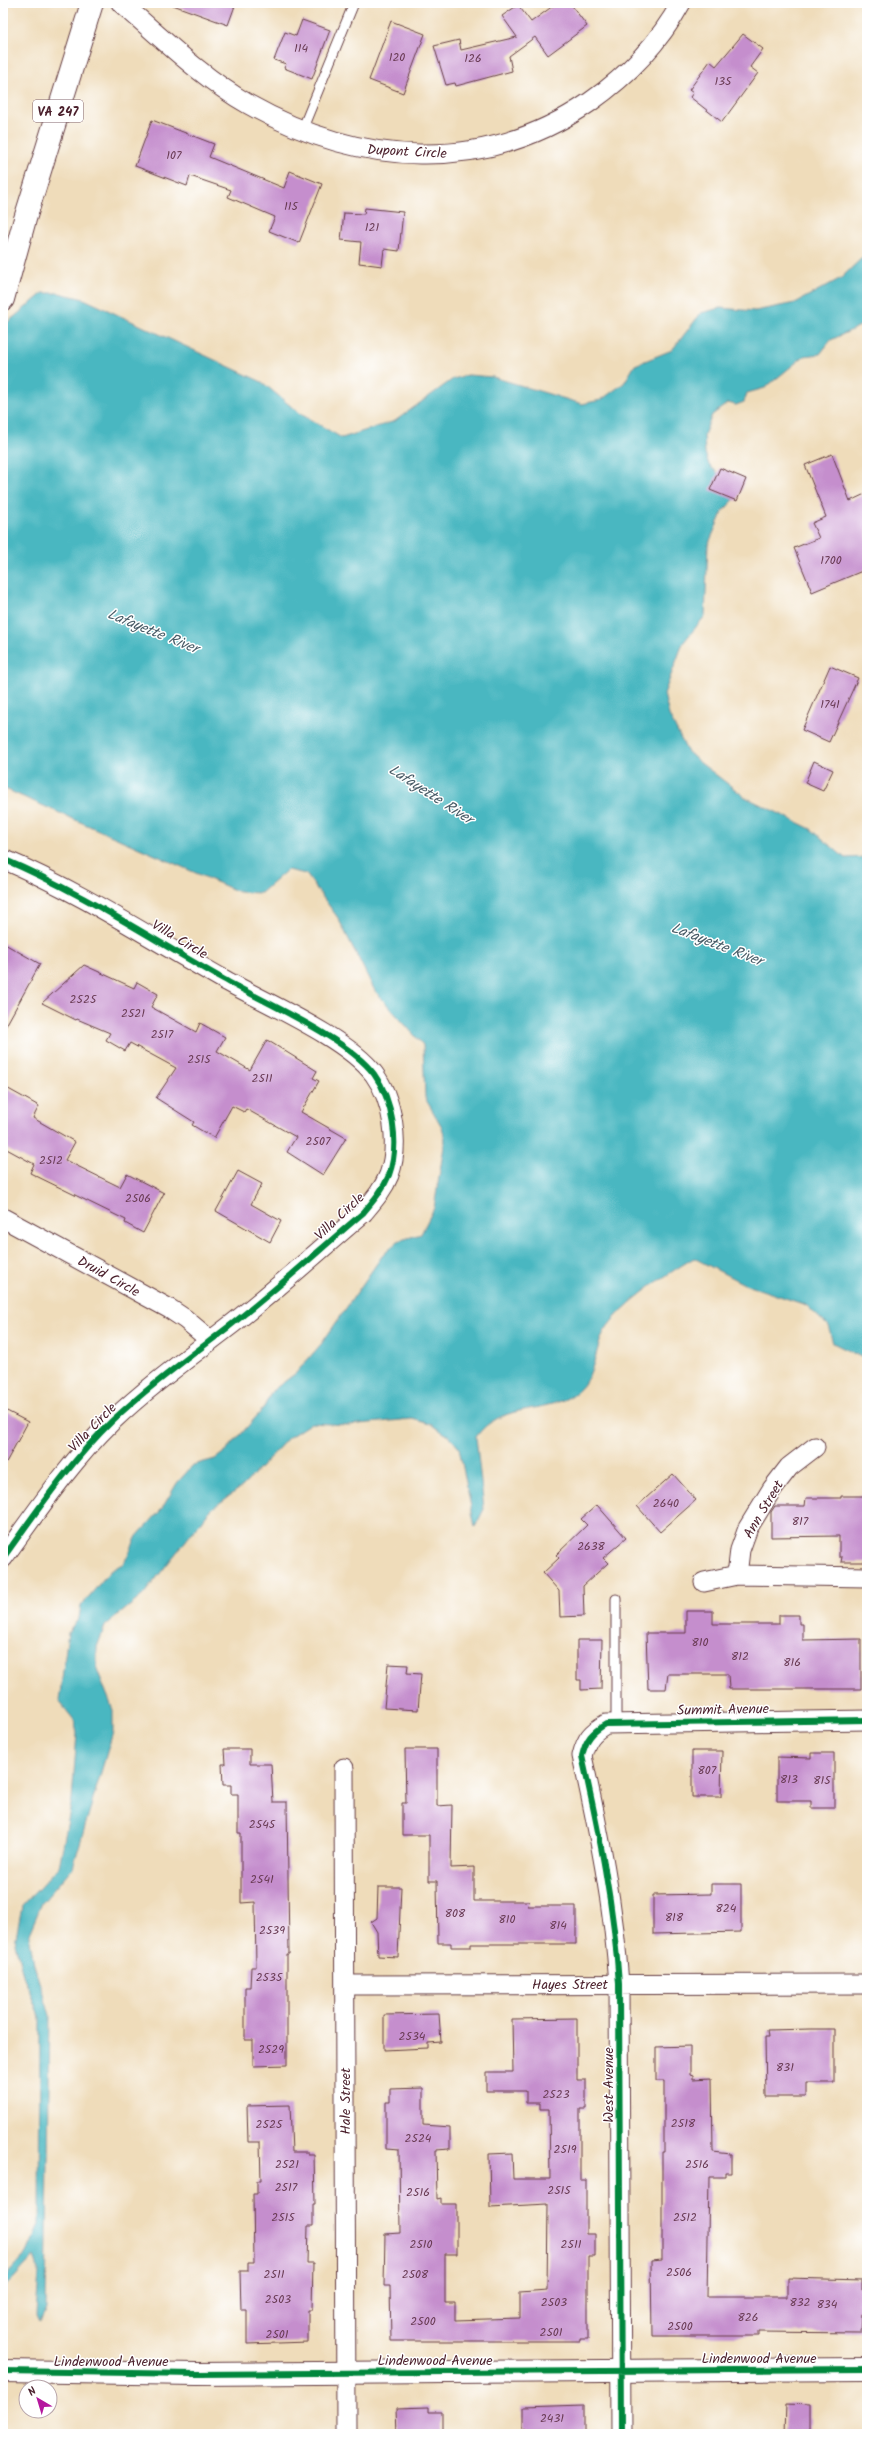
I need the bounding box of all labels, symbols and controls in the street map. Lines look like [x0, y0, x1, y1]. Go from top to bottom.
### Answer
house number: 114 [294, 39, 308, 58]
house number: 120 [389, 48, 405, 67]
house number: 126 [464, 49, 482, 68]
house number: 135 [714, 72, 733, 91]
road number: VA 247 [33, 100, 83, 122]
street label: Dupont Circle [367, 139, 448, 165]
house number: 107 [166, 146, 182, 165]
house number: 115 [284, 197, 300, 216]
house number: 121 [365, 218, 379, 237]
house number: 1700 [820, 551, 842, 570]
water label: Lafayette River [103, 603, 205, 662]
house number: 1741 [820, 695, 840, 714]
water label: Lafayette River [383, 759, 480, 833]
street label: Villa Circle [147, 914, 212, 966]
water label: Lafayette River [667, 916, 769, 975]
house number: 2525 [70, 990, 98, 1009]
house number: 2521 [121, 1004, 145, 1023]
house number: 2517 [151, 1025, 174, 1044]
house number: 2515 [187, 1050, 212, 1069]
house number: 2511 [252, 1069, 273, 1088]
house number: 2507 [306, 1132, 331, 1151]
house number: 2512 [39, 1151, 63, 1170]
street label: Villa Circle [309, 1187, 370, 1246]
house number: 2506 [125, 1189, 151, 1208]
street label: Druid Circle [73, 1251, 144, 1303]
street label: Villa Circle [63, 1397, 123, 1458]
street label: Ann Street [738, 1476, 790, 1543]
house number: 2640 [653, 1494, 679, 1513]
house number: 817 [792, 1512, 809, 1531]
house number: 2638 [577, 1537, 606, 1556]
house number: 810 [692, 1633, 709, 1652]
house number: 812 [731, 1647, 749, 1666]
house number: 816 [783, 1653, 801, 1672]
street label: Summit Avenue [677, 1698, 770, 1722]
house number: 807 [698, 1761, 717, 1780]
house number: 813 [780, 1770, 798, 1789]
house number: 815 [813, 1771, 832, 1790]
house number: 2545 [249, 1815, 277, 1834]
house number: 2541 [250, 1870, 274, 1889]
house number: 824 [716, 1899, 737, 1918]
house number: 808 [445, 1904, 466, 1923]
house number: 818 [665, 1908, 684, 1927]
house number: 810 [499, 1910, 516, 1929]
house number: 814 [549, 1916, 567, 1935]
house number: 2539 [259, 1921, 285, 1940]
house number: 2535 [256, 1968, 284, 1987]
street label: Hayes Street [532, 1974, 609, 1996]
house number: 2534 [399, 2027, 426, 2046]
house number: 2529 [258, 2040, 284, 2059]
street label: West Avenue [598, 2047, 620, 2123]
house number: 831 [776, 2058, 794, 2077]
street label: Hale Street [335, 2067, 357, 2134]
house number: 2523 [542, 2085, 570, 2104]
house number: 2518 [671, 2114, 696, 2133]
house number: 2525 [256, 2115, 284, 2134]
house number: 2524 [404, 2129, 432, 2148]
house number: 2519 [553, 2140, 577, 2159]
house number: 2521 [275, 2155, 299, 2174]
house number: 2516 [685, 2155, 709, 2174]
house number: 2517 [275, 2178, 298, 2197]
house number: 2515 [547, 2181, 572, 2200]
house number: 2516 [406, 2183, 430, 2202]
house number: 2515 [271, 2208, 296, 2227]
house number: 2512 [673, 2208, 697, 2227]
house number: 2510 [409, 2235, 433, 2254]
house number: 2511 [561, 2235, 582, 2254]
house number: 2506 [666, 2263, 692, 2282]
house number: 2511 [264, 2265, 285, 2284]
house number: 2508 [402, 2265, 429, 2284]
house number: 2503 [265, 2290, 291, 2309]
house number: 2503 [541, 2293, 567, 2312]
house number: 832 [789, 2293, 811, 2312]
house number: 834 [817, 2295, 838, 2314]
house number: 826 [738, 2308, 758, 2327]
house number: 2500 [410, 2312, 436, 2331]
house number: 2500 [667, 2317, 693, 2336]
house number: 2501 [539, 2323, 563, 2342]
house number: 2501 [265, 2325, 289, 2344]
street label: Lindenwood Avenue [701, 2348, 817, 2370]
street label: Lindenwood Avenue [377, 2350, 493, 2372]
street label: Lindenwood Avenue [53, 2351, 169, 2373]
north arrow [18, 2379, 58, 2419]
text: N [24, 2383, 41, 2401]
house number: 2431 [540, 2409, 564, 2428]

